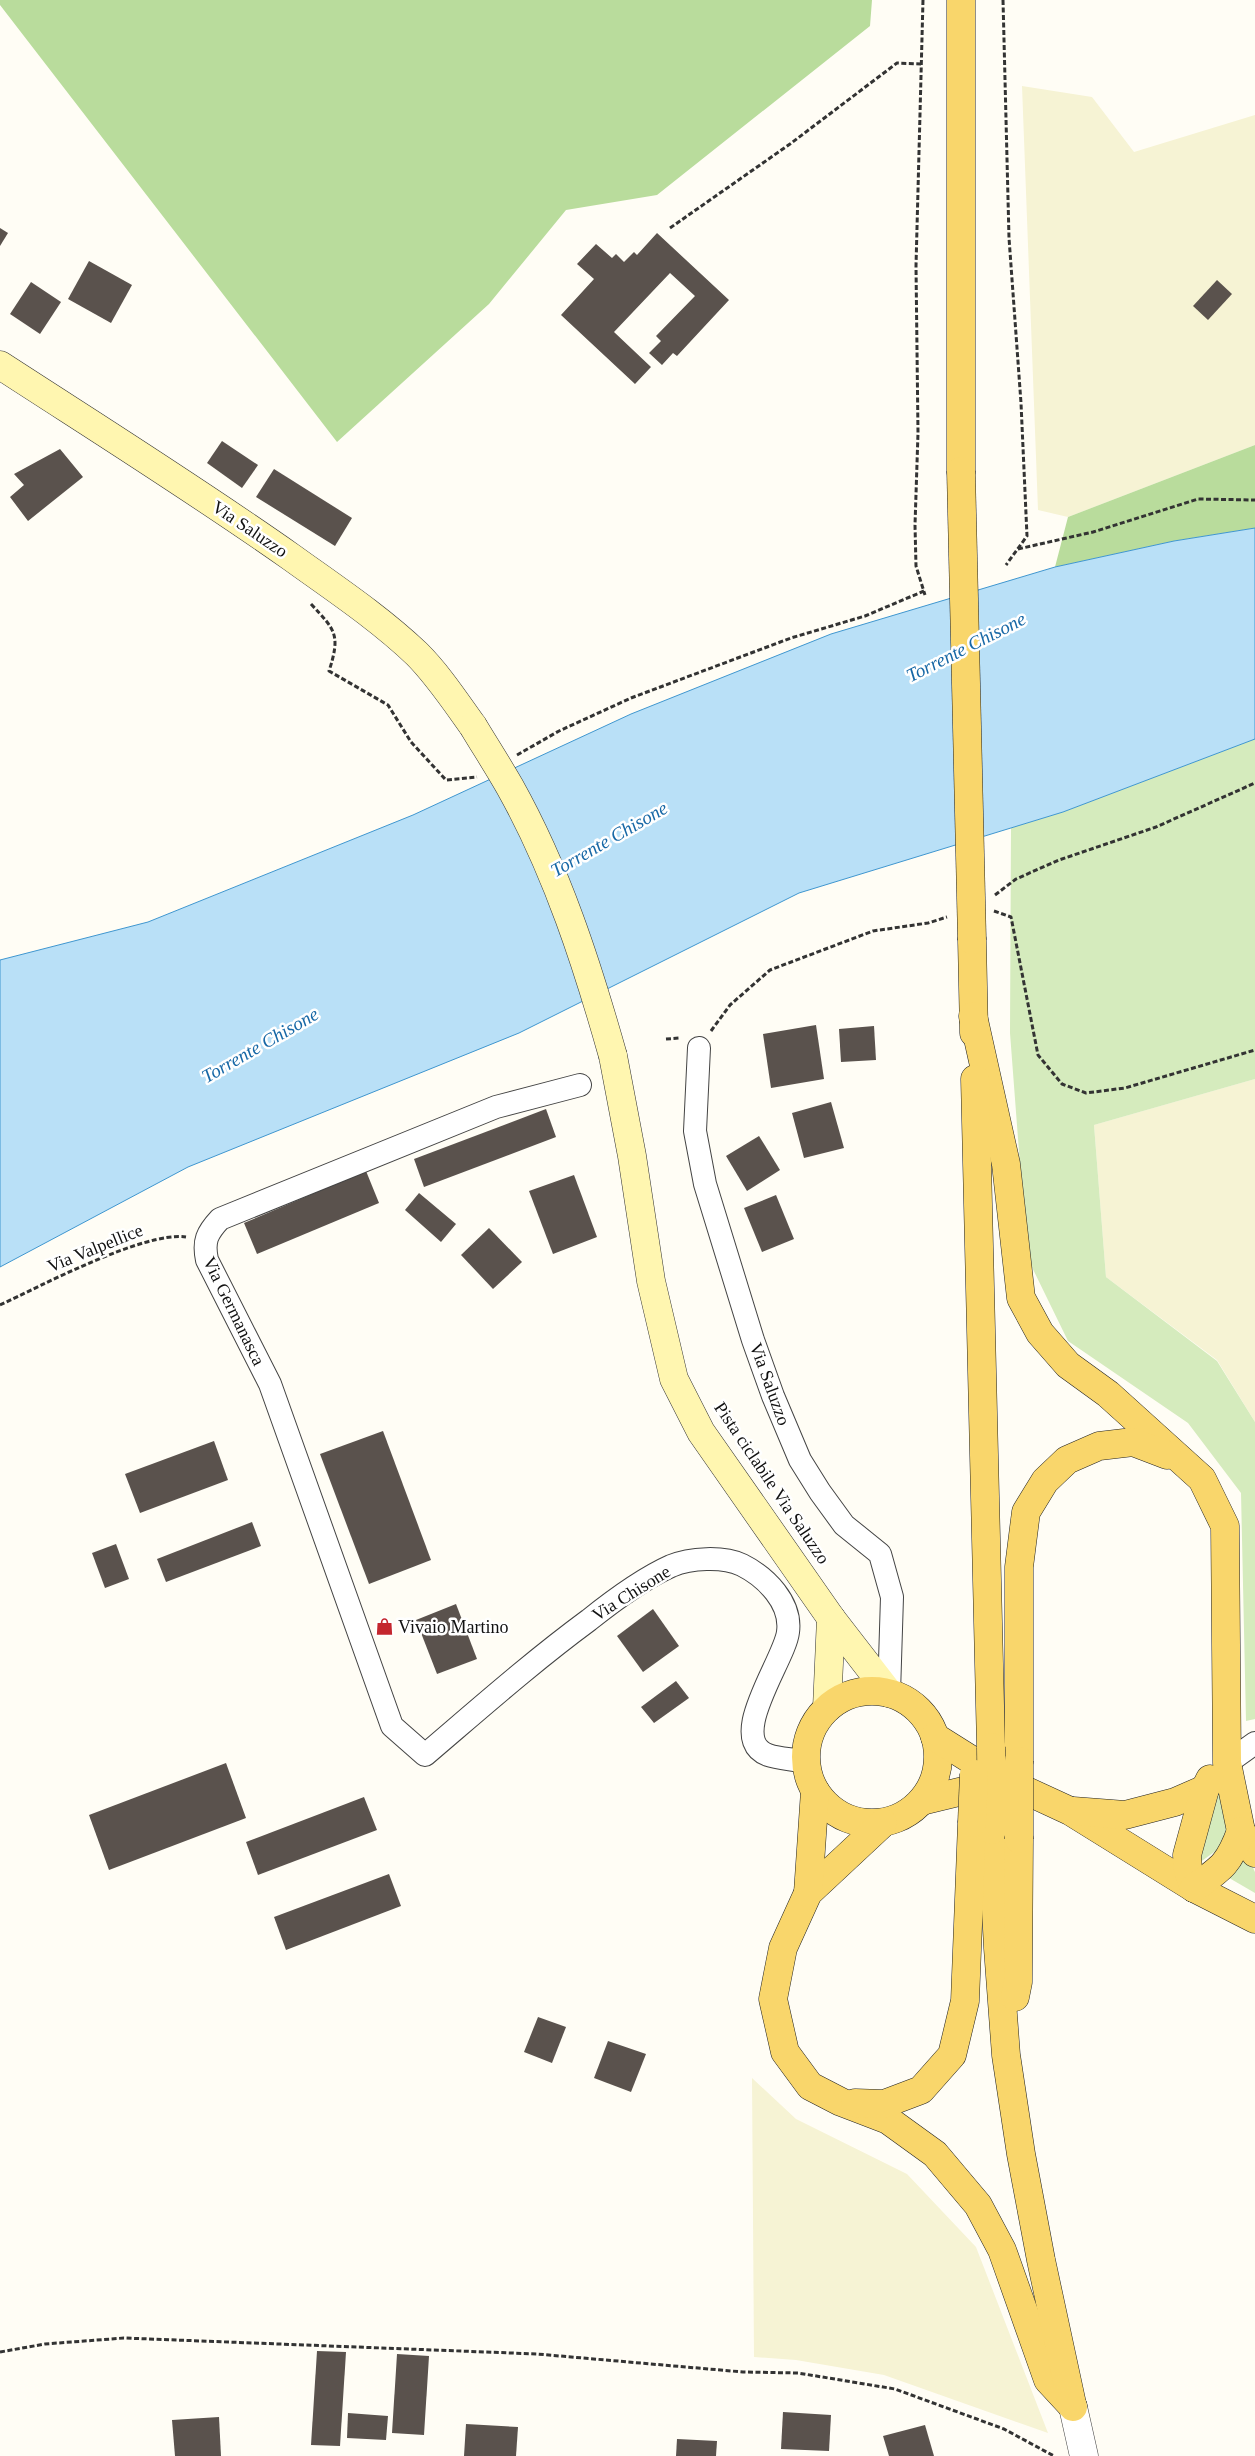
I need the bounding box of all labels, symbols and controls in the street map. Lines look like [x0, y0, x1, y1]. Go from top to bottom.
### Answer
street label: Via Saluzzo [209, 497, 291, 561]
water label: Torrente Chisone [903, 608, 1029, 686]
water label: Torrente Chisone [547, 797, 671, 881]
water label: Torrente Chisone [198, 1003, 322, 1087]
street label: Via Valpellice [44, 1220, 146, 1276]
street label: Via Germanasca [199, 1253, 269, 1369]
street label: Via Saluzzo [746, 1340, 794, 1428]
street label: Pista ciclabile Via Saluzzo [710, 1398, 834, 1568]
street label: Via Chisone [588, 1561, 674, 1625]
shop icon: Vivaio Martino [374, 1617, 394, 1637]
place label: Vivaio Martino [398, 1617, 508, 1637]

